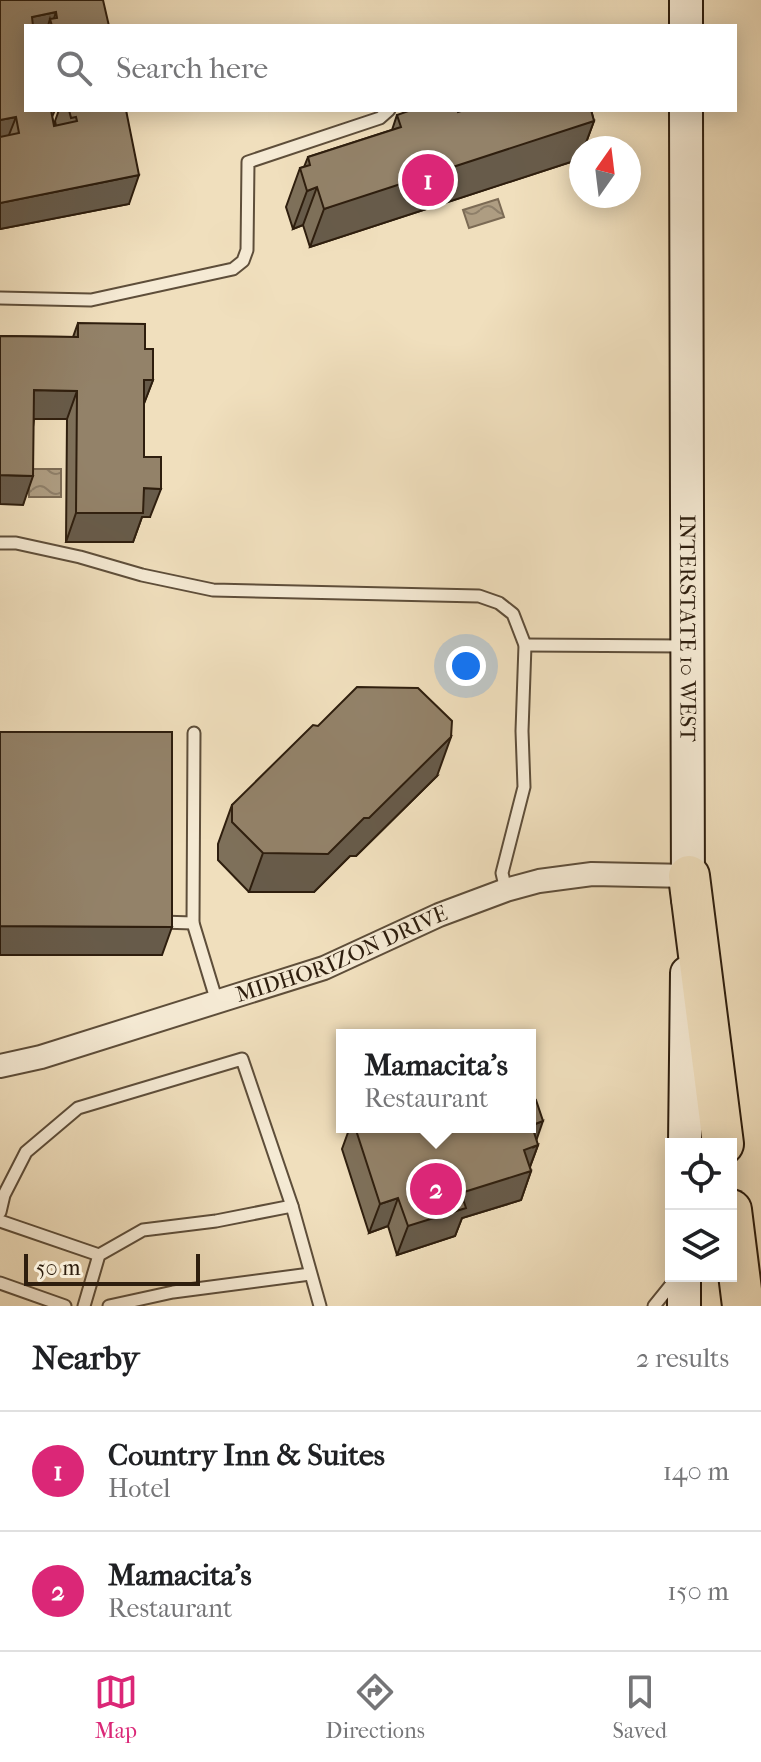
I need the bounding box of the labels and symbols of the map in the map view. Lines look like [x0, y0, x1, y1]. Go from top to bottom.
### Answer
north arrow [569, 136, 641, 208]
pin: 1 [402, 150, 454, 210]
street label: INTERSTATE 10 WEST [674, 514, 701, 743]
your location [446, 646, 486, 686]
street label: MIDHORIZON DRIVE [232, 900, 451, 1008]
pin: 2 [410, 1159, 462, 1219]
scale bar [24, 1250, 200, 1286]

